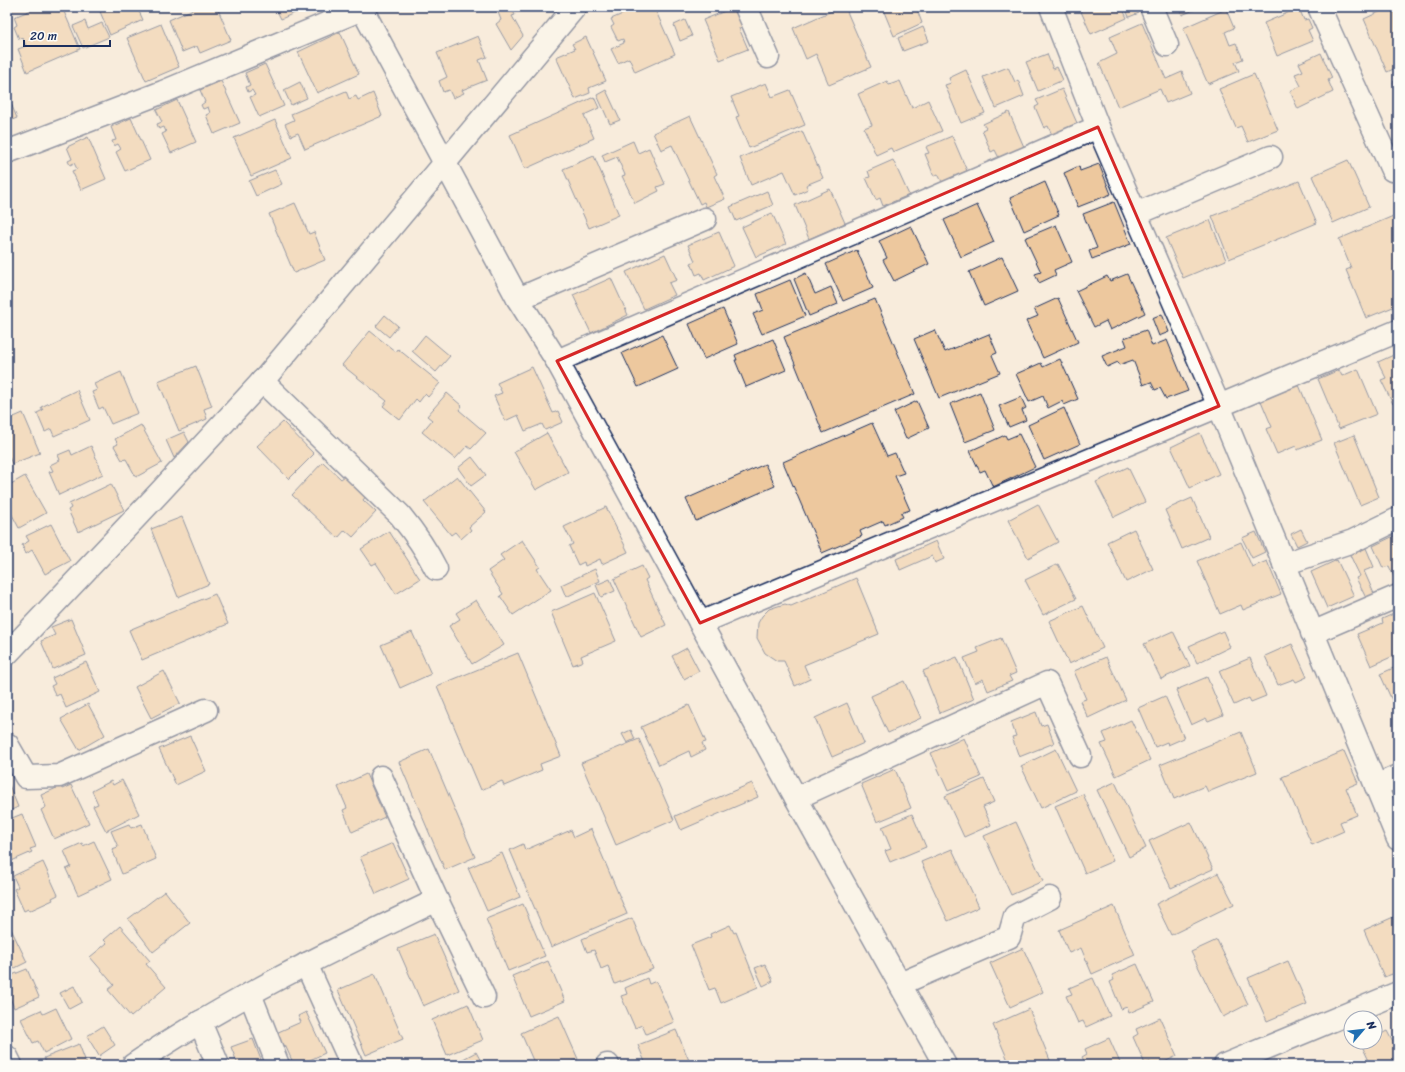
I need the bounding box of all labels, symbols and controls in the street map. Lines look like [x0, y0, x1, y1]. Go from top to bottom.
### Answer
scale bar [24, 22, 110, 48]
text: 20 m [30, 25, 57, 47]
north arrow [1343, 1010, 1383, 1050]
text: N [1361, 1017, 1382, 1034]

